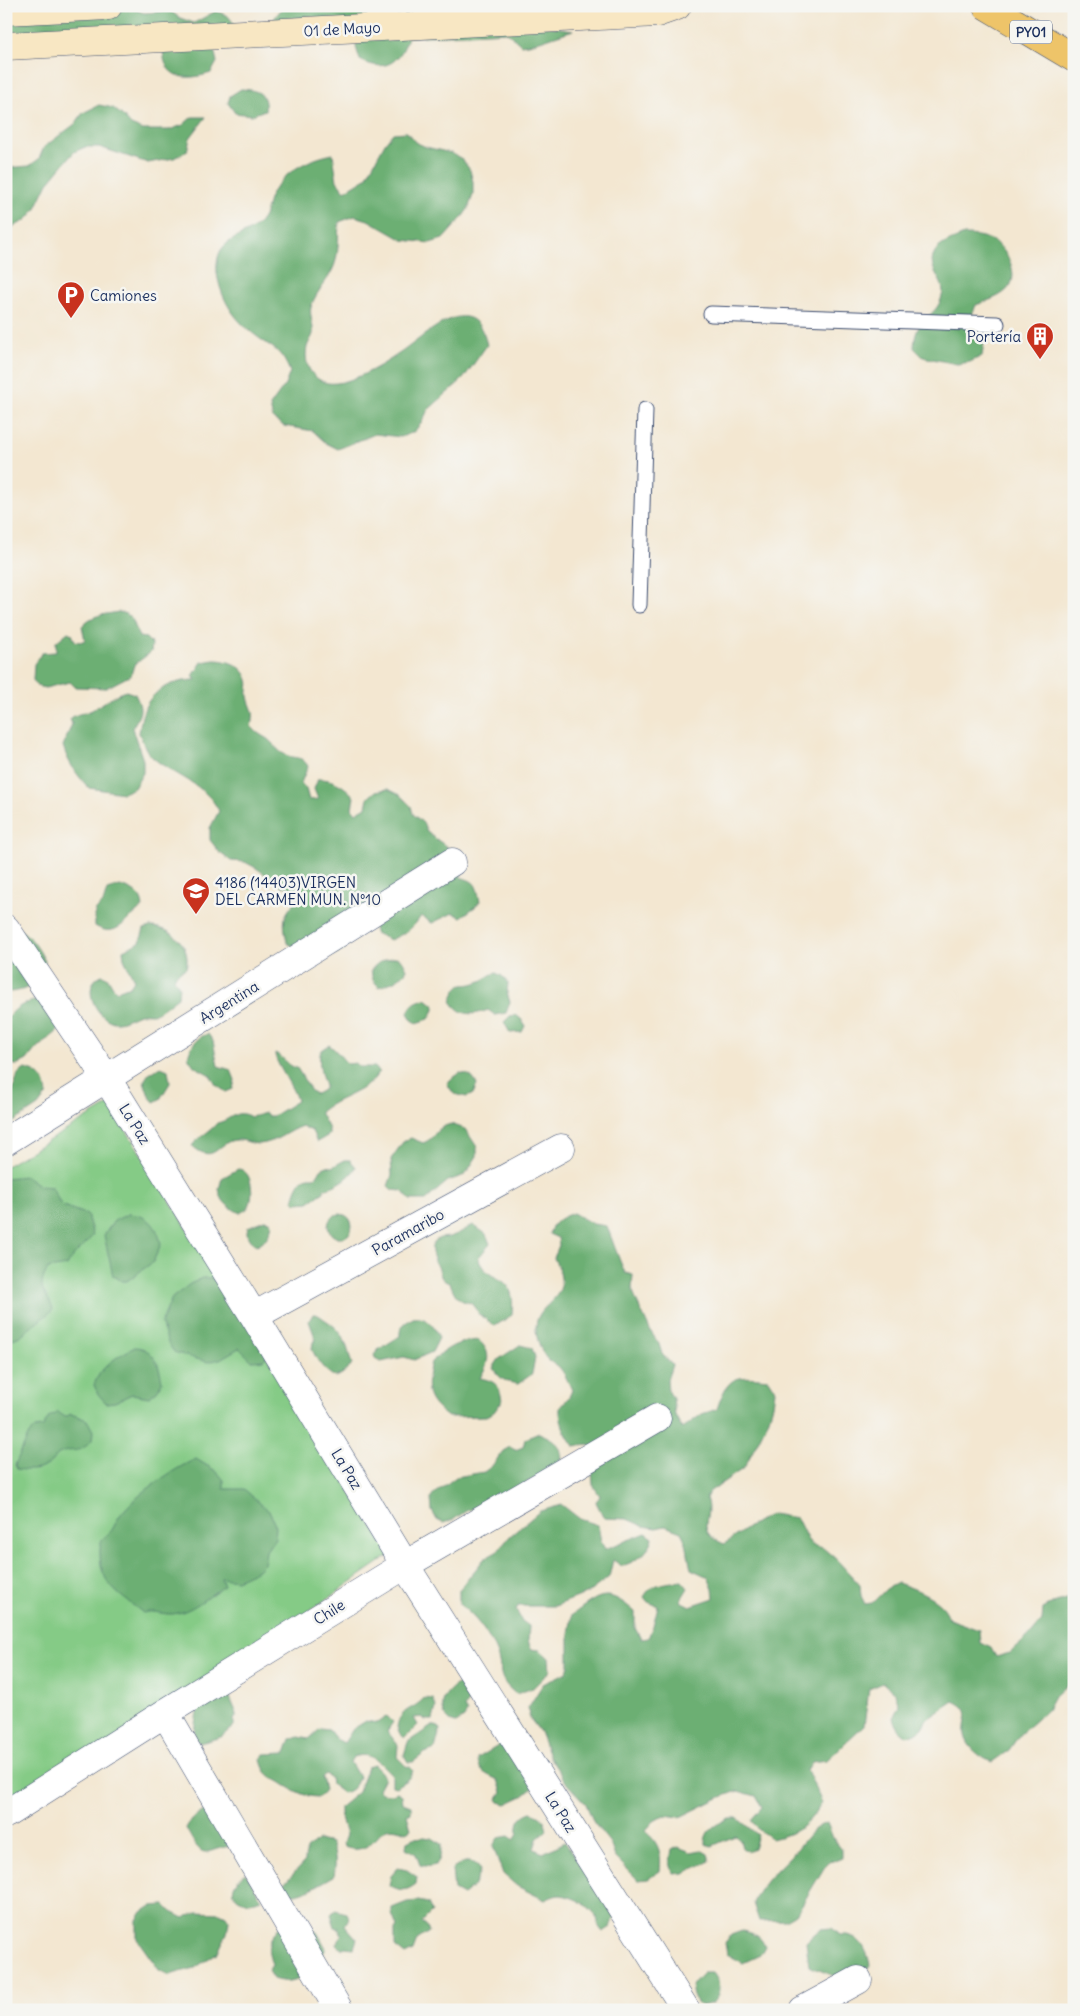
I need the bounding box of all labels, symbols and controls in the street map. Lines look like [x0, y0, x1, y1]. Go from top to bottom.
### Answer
street label: 01 de Mayo [303, 17, 381, 41]
road number: PY01 [1010, 21, 1052, 44]
parking icon: Camiones [56, 280, 86, 319]
place label: Camiones [90, 286, 157, 305]
building icon: Portería [1025, 321, 1055, 360]
place label: Portería [967, 327, 1021, 346]
place label: 4186 (14403)VIRGEN DEL CARMEN MUN. Nº10 [215, 873, 381, 909]
school or university icon: 4186 (14403)VIRGEN DEL CARMEN MUN. Nº10 [181, 876, 211, 915]
street label: Argentina [196, 976, 262, 1028]
street label: La Paz [115, 1100, 155, 1148]
street label: Paramaribo [369, 1204, 447, 1260]
street label: La Paz [327, 1445, 367, 1493]
street label: Chile [310, 1595, 348, 1629]
street label: La Paz [541, 1788, 581, 1836]

